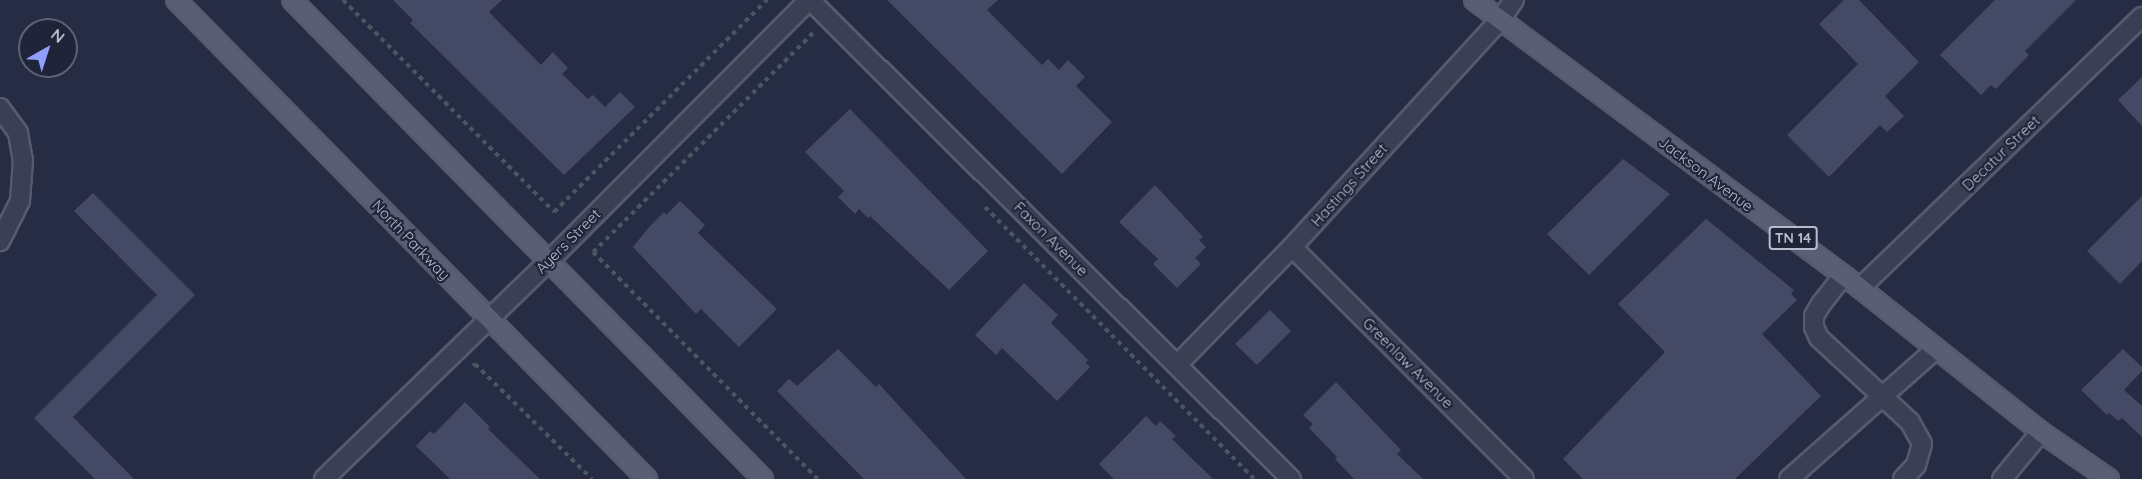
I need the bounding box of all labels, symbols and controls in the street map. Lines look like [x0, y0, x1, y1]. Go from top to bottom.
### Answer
north arrow [18, 18, 78, 78]
text: N [47, 24, 69, 47]
street label: Decatur Street [1959, 112, 2043, 194]
street label: Jackson Avenue [1655, 133, 1757, 215]
street label: Hastings Street [1307, 140, 1391, 230]
street label: North Parkway [368, 196, 454, 284]
street label: Faxon Avenue [1010, 198, 1092, 280]
street label: Ayers Street [532, 205, 604, 277]
road number: TN 14 [1768, 227, 1818, 249]
street label: Greenlaw Avenue [1359, 314, 1457, 412]

